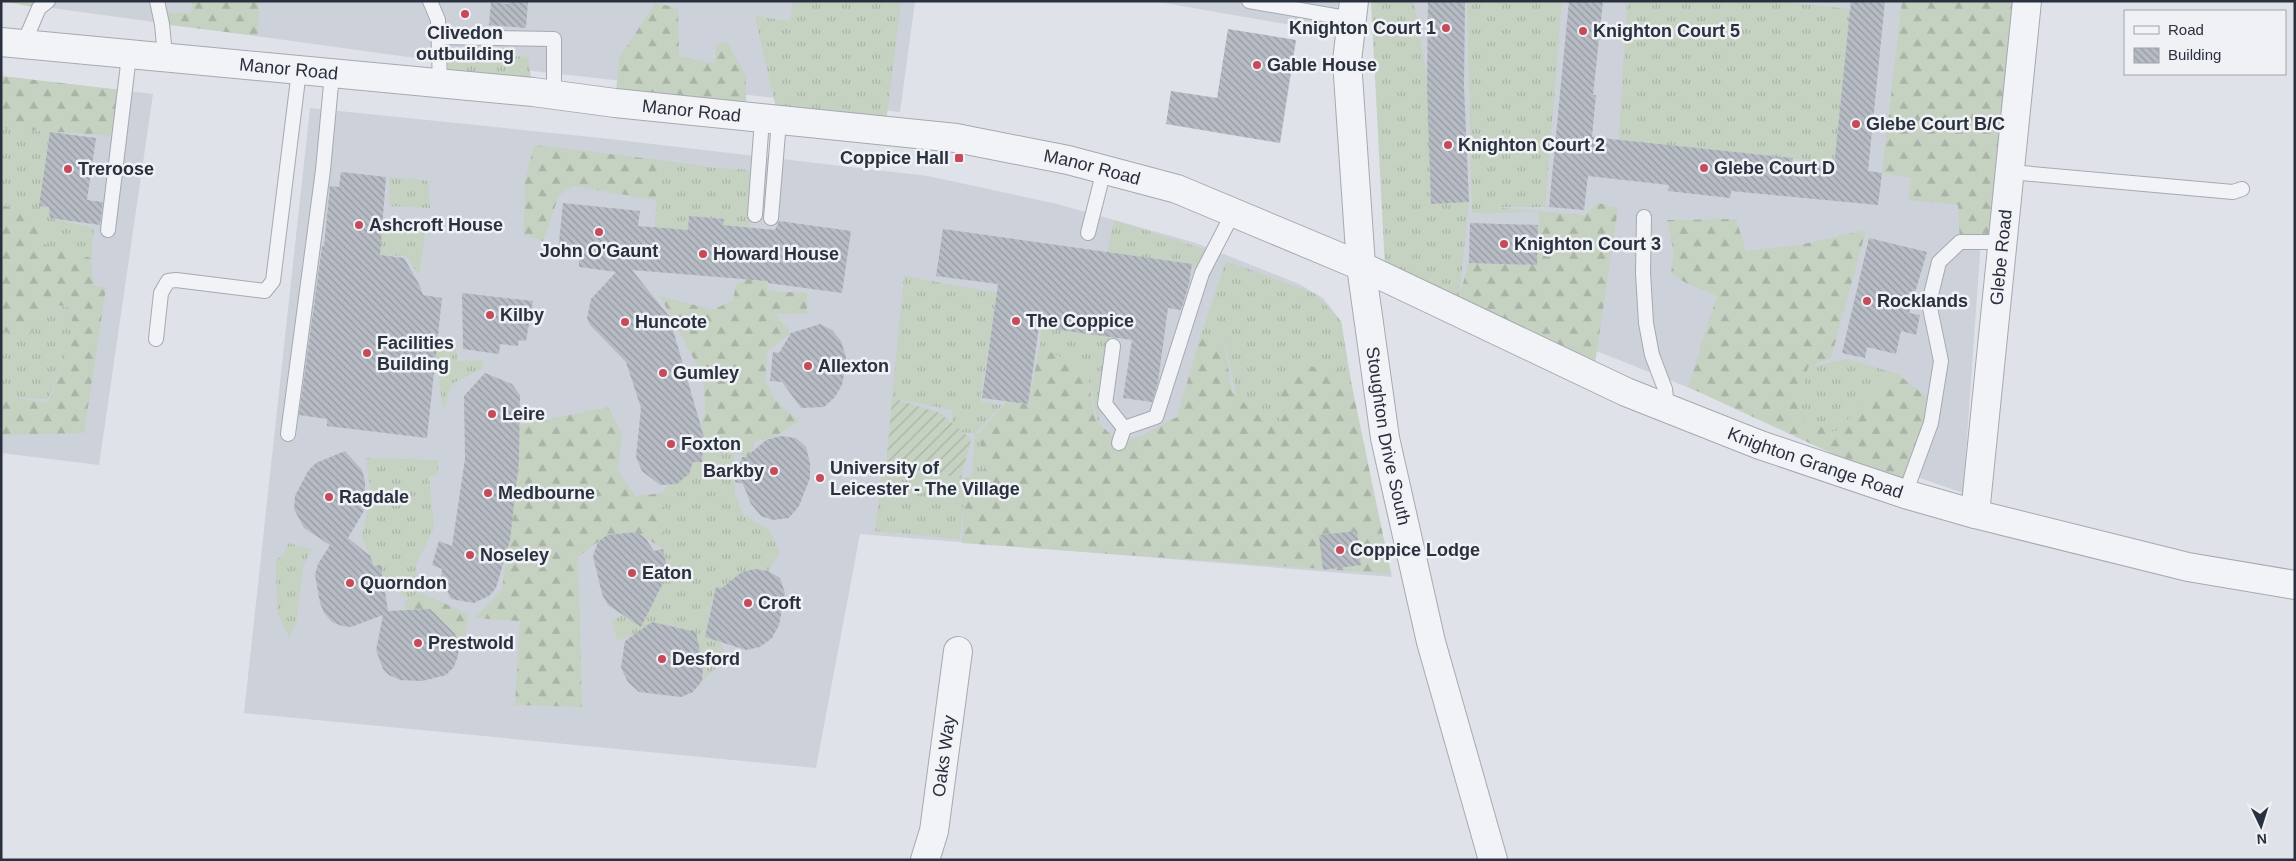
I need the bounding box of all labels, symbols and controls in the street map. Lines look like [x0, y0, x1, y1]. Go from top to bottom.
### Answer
marker: Clivedon outbuilding [459, 8, 471, 20]
legend [2124, 10, 2286, 75]
place label: Knighton Court 1 [1289, 18, 1436, 38]
place label: Knighton Court 5 [1593, 21, 1740, 41]
text: Road [2168, 21, 2204, 38]
marker: Knighton Court 1 [1440, 22, 1452, 34]
place label: Clivedon outbuilding [416, 23, 514, 64]
marker: Knighton Court 5 [1577, 25, 1589, 37]
text: Building [2168, 46, 2221, 63]
street label: Manor Road [238, 54, 339, 84]
place label: Gable House [1267, 55, 1377, 75]
marker: Gable House [1251, 59, 1263, 71]
street label: Manor Road [641, 96, 742, 126]
place label: Glebe Court B/C [1866, 114, 2005, 134]
marker: Glebe Court B/C [1850, 118, 1862, 130]
place label: Knighton Court 2 [1458, 135, 1605, 155]
marker: Knighton Court 2 [1442, 139, 1454, 151]
street label: Manor Road [1042, 145, 1143, 189]
place label: Coppice Hall [840, 148, 949, 168]
marker: Coppice Hall [953, 152, 965, 164]
place label: Glebe Court D [1714, 158, 1835, 178]
place label: Treroose [78, 159, 154, 179]
marker: Glebe Court D [1698, 162, 1710, 174]
marker: Treroose [62, 163, 74, 175]
street label: Glebe Road [1986, 208, 2016, 306]
place label: Ashcroft House [369, 215, 503, 235]
marker: Ashcroft House [353, 219, 365, 231]
marker: John O'Gaunt [593, 226, 605, 238]
place label: Knighton Court 3 [1514, 234, 1661, 254]
marker: Knighton Court 3 [1498, 238, 1510, 250]
place label: John O'Gaunt [540, 241, 658, 261]
place label: Howard House [713, 244, 839, 264]
marker: Howard House [697, 248, 709, 260]
place label: Rocklands [1877, 291, 1968, 311]
marker: Rocklands [1861, 295, 1873, 307]
place label: Kilby [500, 305, 544, 325]
marker: Kilby [484, 309, 496, 321]
place label: The Coppice [1026, 311, 1134, 331]
place label: Huncote [635, 312, 707, 332]
marker: The Coppice [1010, 315, 1022, 327]
marker: Huncote [619, 316, 631, 328]
place label: Facilities Building [377, 333, 454, 374]
street label: Stoughton Drive South [1362, 345, 1414, 527]
marker: Facilities Building [361, 347, 373, 359]
place label: Allexton [818, 356, 889, 376]
marker: Allexton [802, 360, 814, 372]
place label: Gumley [673, 363, 739, 383]
marker: Gumley [657, 367, 669, 379]
place label: Leire [502, 404, 545, 424]
marker: Leire [486, 408, 498, 420]
street label: Knighton Grange Road [1725, 423, 1906, 503]
place label: Foxton [681, 434, 741, 454]
marker: Foxton [665, 438, 677, 450]
place label: University of Leicester - The Village [830, 458, 1020, 499]
place label: Barkby [703, 461, 764, 481]
marker: Barkby [768, 465, 780, 477]
marker: University of Leicester - The Village [814, 472, 826, 484]
place label: Medbourne [498, 483, 595, 503]
place label: Ragdale [339, 487, 409, 507]
marker: Medbourne [482, 487, 494, 499]
marker: Ragdale [323, 491, 335, 503]
place label: Coppice Lodge [1350, 540, 1480, 560]
marker: Coppice Lodge [1334, 544, 1346, 556]
place label: Noseley [480, 545, 549, 565]
marker: Noseley [464, 549, 476, 561]
place label: Eaton [642, 563, 692, 583]
marker: Eaton [626, 567, 638, 579]
place label: Quorndon [360, 573, 447, 593]
marker: Quorndon [344, 577, 356, 589]
place label: Croft [758, 593, 801, 613]
marker: Croft [742, 597, 754, 609]
place label: Prestwold [428, 633, 514, 653]
marker: Prestwold [412, 637, 424, 649]
place label: Desford [672, 649, 740, 669]
marker: Desford [656, 653, 668, 665]
street label: Oaks Way [929, 714, 959, 798]
north arrow [2236, 801, 2286, 851]
text: N [2256, 831, 2268, 847]

